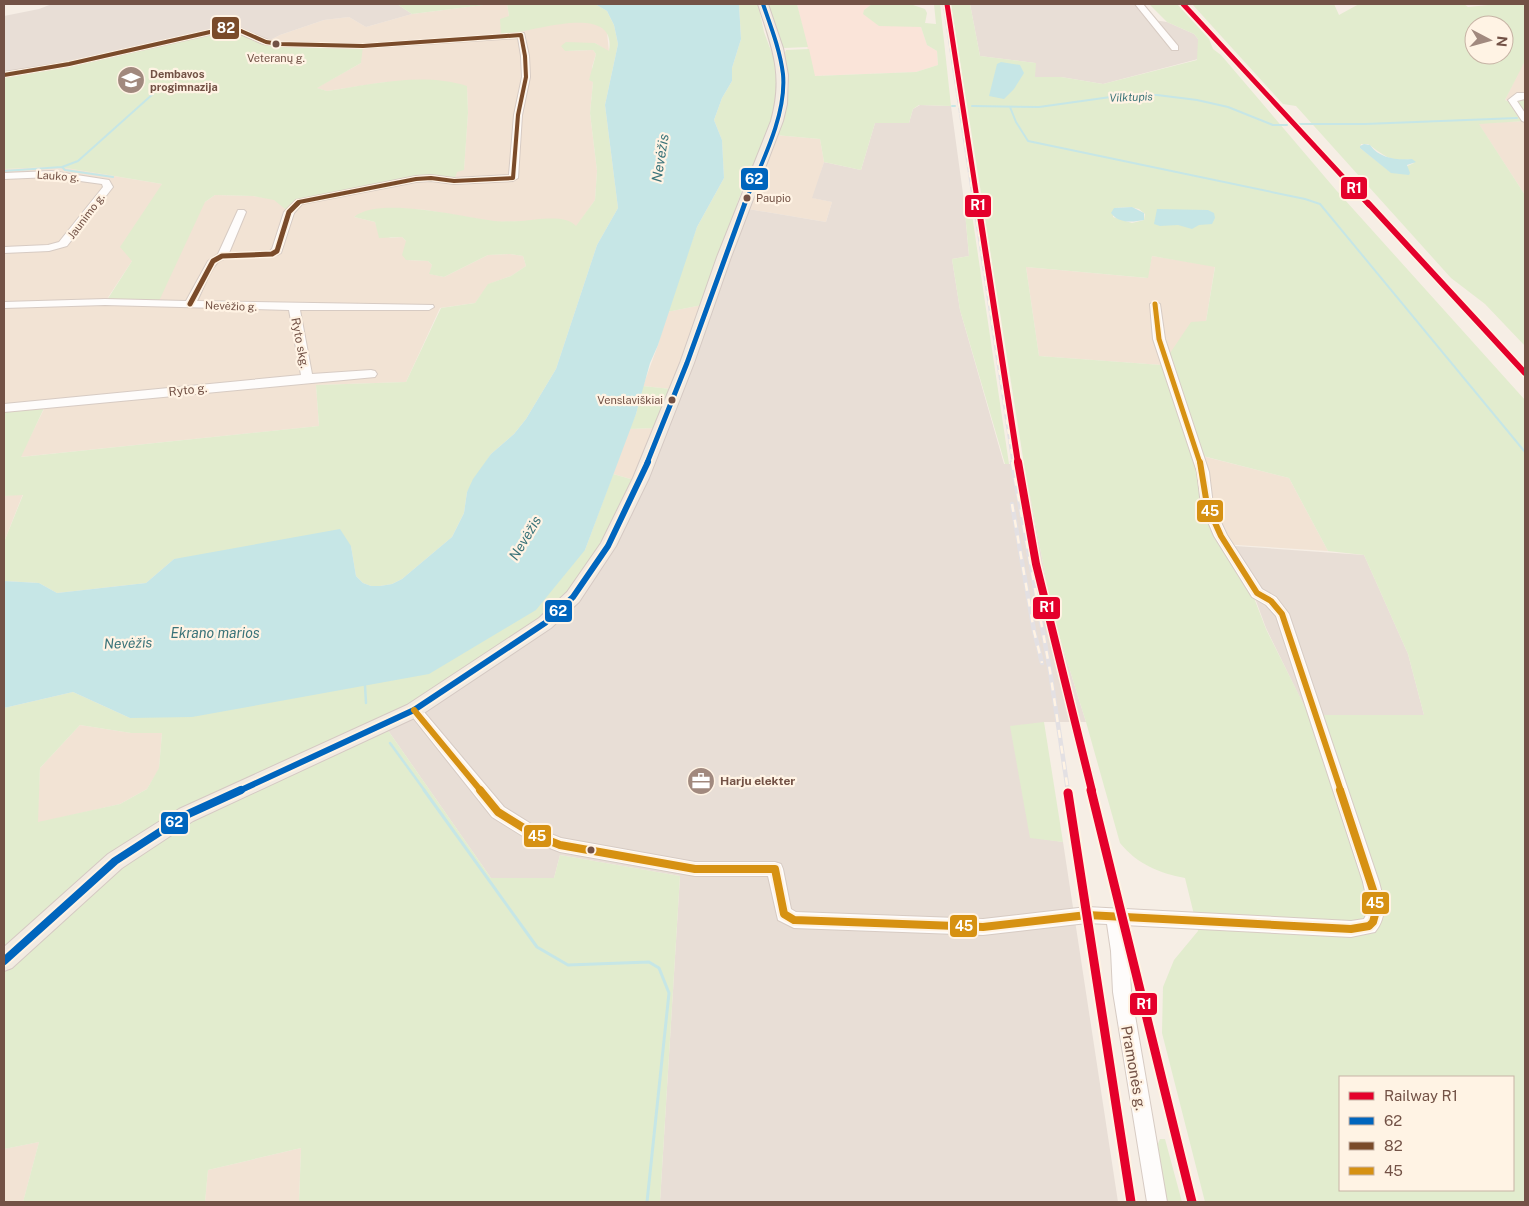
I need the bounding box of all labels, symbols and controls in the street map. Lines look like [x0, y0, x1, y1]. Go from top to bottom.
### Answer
north arrow [1464, 15, 1514, 65]
line badge: 82 [211, 16, 240, 40]
text: 82 [217, 20, 235, 36]
text: N [1493, 35, 1510, 48]
marker: Veteranų g. [271, 39, 281, 49]
place label: Veteranų g. [247, 52, 305, 64]
school or university icon: Dembavos progimnazija [116, 65, 146, 95]
place label: Dembavos progimnazija [150, 68, 218, 93]
water label: Vilktupis [1109, 90, 1154, 104]
water label: Nevėžis [648, 133, 672, 183]
line badge: 62 [740, 167, 769, 191]
street label: Lauko g. [36, 169, 80, 183]
text: 62 [745, 171, 763, 187]
line badge: R1 [1340, 176, 1368, 200]
text: R1 [1346, 180, 1362, 196]
street label: Jaunimo g. [65, 191, 107, 241]
place label: Paupio [756, 192, 791, 204]
marker: Paupio [742, 193, 752, 203]
line badge: R1 [964, 194, 992, 218]
text: R1 [970, 197, 986, 213]
street label: Nevėžio g. [205, 299, 257, 313]
street label: Ryto skg. [288, 316, 312, 370]
street label: Ryto g. [168, 381, 208, 399]
place label: Venslaviškiai [597, 394, 663, 406]
marker: Venslaviškiai [667, 395, 677, 405]
line badge: 45 [1196, 499, 1224, 523]
text: 45 [1201, 503, 1219, 519]
water label: Nevėžis [506, 513, 544, 563]
line badge: R1 [1032, 596, 1061, 620]
line badge: 62 [544, 599, 573, 623]
text: R1 [1039, 599, 1055, 615]
text: 62 [549, 603, 567, 619]
water label: Ekrano marios [170, 625, 260, 641]
water label: Nevėžis [103, 634, 153, 652]
office icon: Harju elekter [686, 766, 716, 796]
place label: Harju elekter [720, 774, 795, 788]
line badge: 62 [160, 811, 189, 835]
text: 62 [165, 814, 183, 830]
line badge: 45 [523, 824, 552, 848]
text: 45 [528, 828, 546, 844]
unlabelled marker [586, 845, 596, 855]
line badge: 45 [1361, 891, 1390, 915]
text: 45 [1366, 895, 1384, 911]
line badge: 45 [949, 914, 978, 938]
text: 45 [955, 918, 973, 934]
line badge: R1 [1129, 992, 1158, 1016]
text: R1 [1136, 996, 1152, 1012]
street label: Pramonės g. [1118, 1024, 1150, 1112]
legend [1339, 1076, 1514, 1191]
text: Railway R1 [1384, 1087, 1458, 1104]
text: 62 [1384, 1112, 1402, 1129]
text: 82 [1384, 1137, 1403, 1154]
text: 45 [1384, 1162, 1403, 1179]

